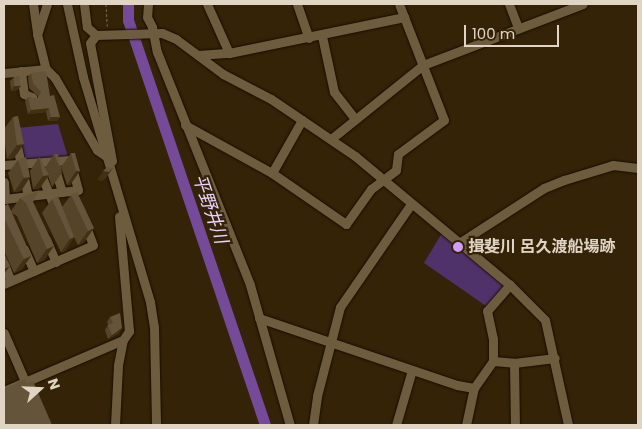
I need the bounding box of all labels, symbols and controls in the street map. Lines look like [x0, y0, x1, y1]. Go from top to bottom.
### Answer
scale bar [467, 15, 562, 47]
text: 100 m [472, 23, 515, 44]
water label: 平野井川 [188, 171, 232, 247]
place label: 揖斐川 呂久渡船場跡 [468, 237, 615, 257]
marker: 揖斐川 呂久渡船場跡 [452, 241, 464, 253]
north arrow [15, 364, 65, 414]
text: N [43, 376, 65, 392]

